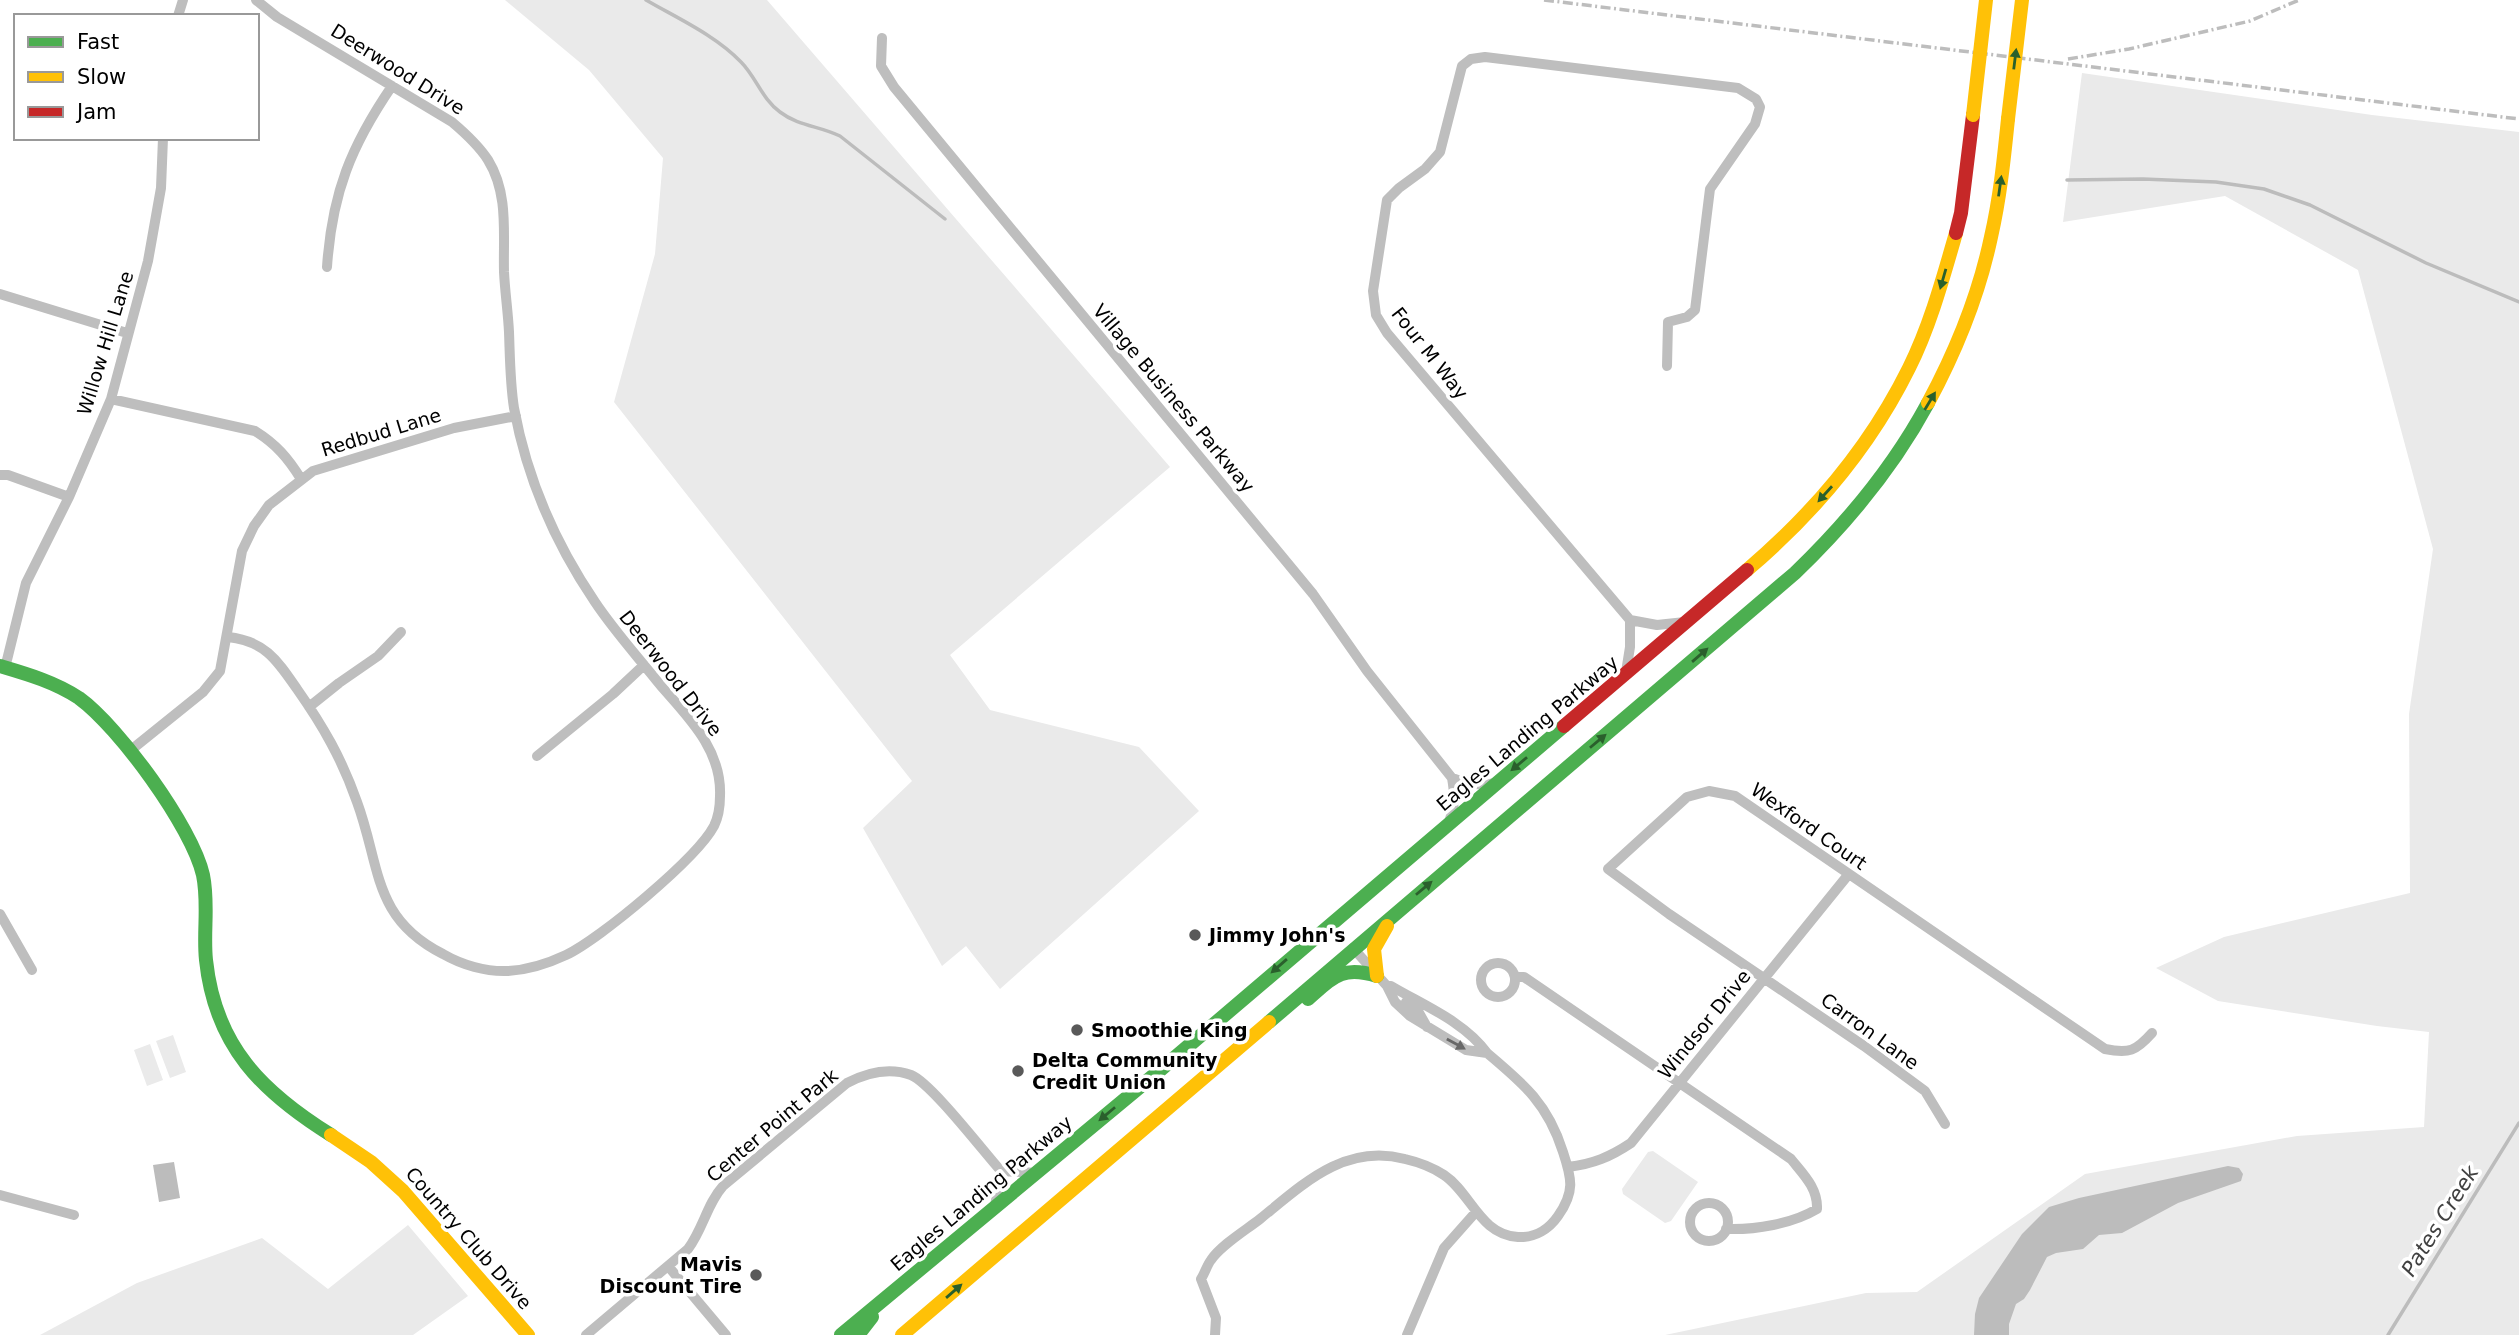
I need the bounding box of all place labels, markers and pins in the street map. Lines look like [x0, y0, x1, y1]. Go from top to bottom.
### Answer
place label: Jimmy John's [1207, 924, 1345, 946]
marker: Jimmy John's [1187, 927, 1203, 943]
place label: Smoothie King [1091, 1019, 1248, 1041]
marker: Smoothie King [1069, 1022, 1085, 1038]
place label: Delta Community Credit Union [1032, 1049, 1218, 1093]
marker: Delta Community Credit Union [1010, 1063, 1026, 1079]
place label: Mavis Discount Tire [600, 1253, 742, 1297]
marker: Mavis Discount Tire [748, 1267, 764, 1283]

